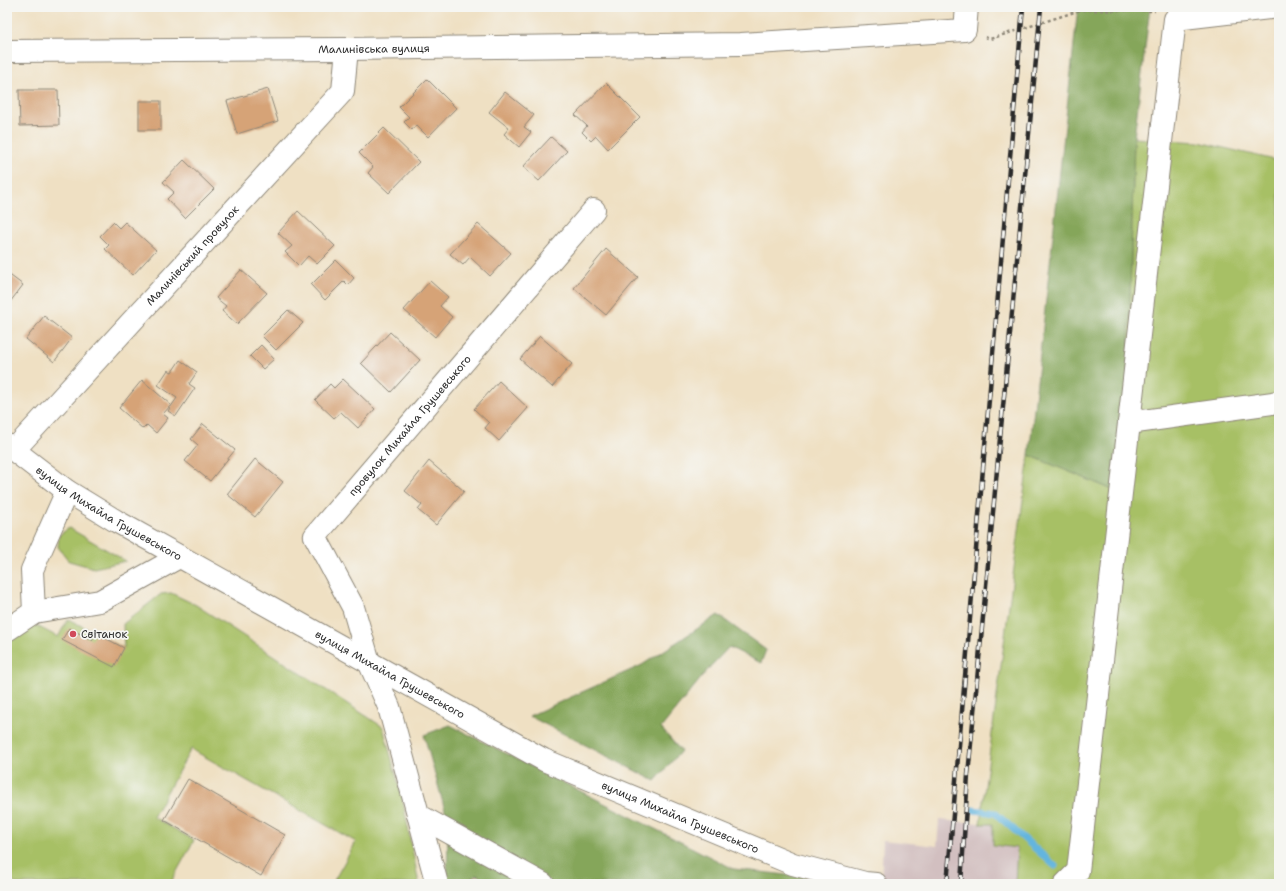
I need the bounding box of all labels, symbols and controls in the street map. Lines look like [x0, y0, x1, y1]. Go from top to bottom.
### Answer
street label: Малинівська вулиця [318, 40, 430, 57]
street label: Малинівський провулок [143, 202, 242, 309]
street label: провулок Михайла Грушевського [345, 352, 474, 499]
street label: вулиця Михайла Грушевського [33, 462, 185, 564]
street label: вулиця Михайла Грушевського [313, 626, 468, 722]
place label: Світанок [81, 627, 127, 642]
marker: Світанок [68, 629, 78, 639]
street label: вулиця Михайла Грушевського [599, 777, 762, 857]

